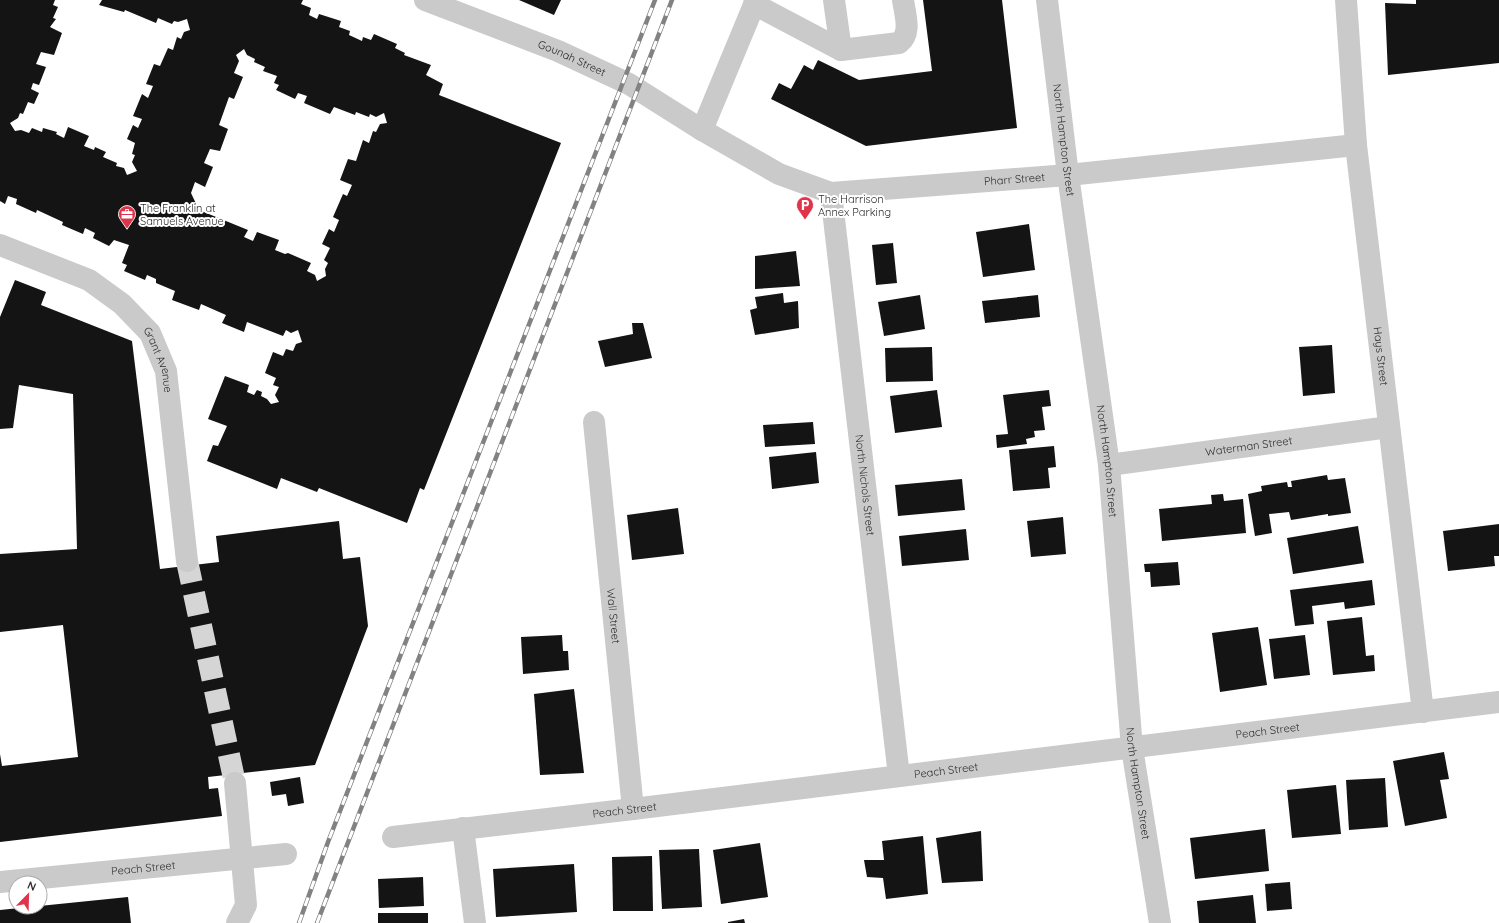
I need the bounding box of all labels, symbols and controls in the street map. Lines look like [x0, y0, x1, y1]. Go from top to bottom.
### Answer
street label: Gounah Street [536, 37, 608, 79]
street label: North Hampton Street [1050, 83, 1078, 197]
street label: Pharr Street [983, 170, 1046, 188]
place label: The Harrison Annex Parking [818, 192, 891, 219]
parking icon: The Harrison Annex Parking [795, 195, 815, 220]
place label: The Franklin at Samuels Avenue [140, 201, 224, 228]
office icon: The Franklin at Samuels Avenue [117, 204, 137, 229]
street label: Grant Avenue [141, 324, 175, 393]
street label: Hays Street [1371, 326, 1391, 387]
street label: North Hampton Street [1094, 404, 1120, 518]
street label: Waterman Street [1204, 433, 1293, 459]
street label: North Nichols Street [852, 434, 878, 537]
street label: Wall Street [604, 588, 623, 645]
street label: Peach Street [1235, 720, 1301, 741]
street label: North Hampton Street [1123, 727, 1154, 841]
street label: Peach Street [913, 759, 979, 781]
street label: Peach Street [592, 799, 658, 821]
street label: Peach Street [111, 858, 176, 878]
north arrow [8, 875, 48, 915]
text: N [25, 878, 38, 894]

